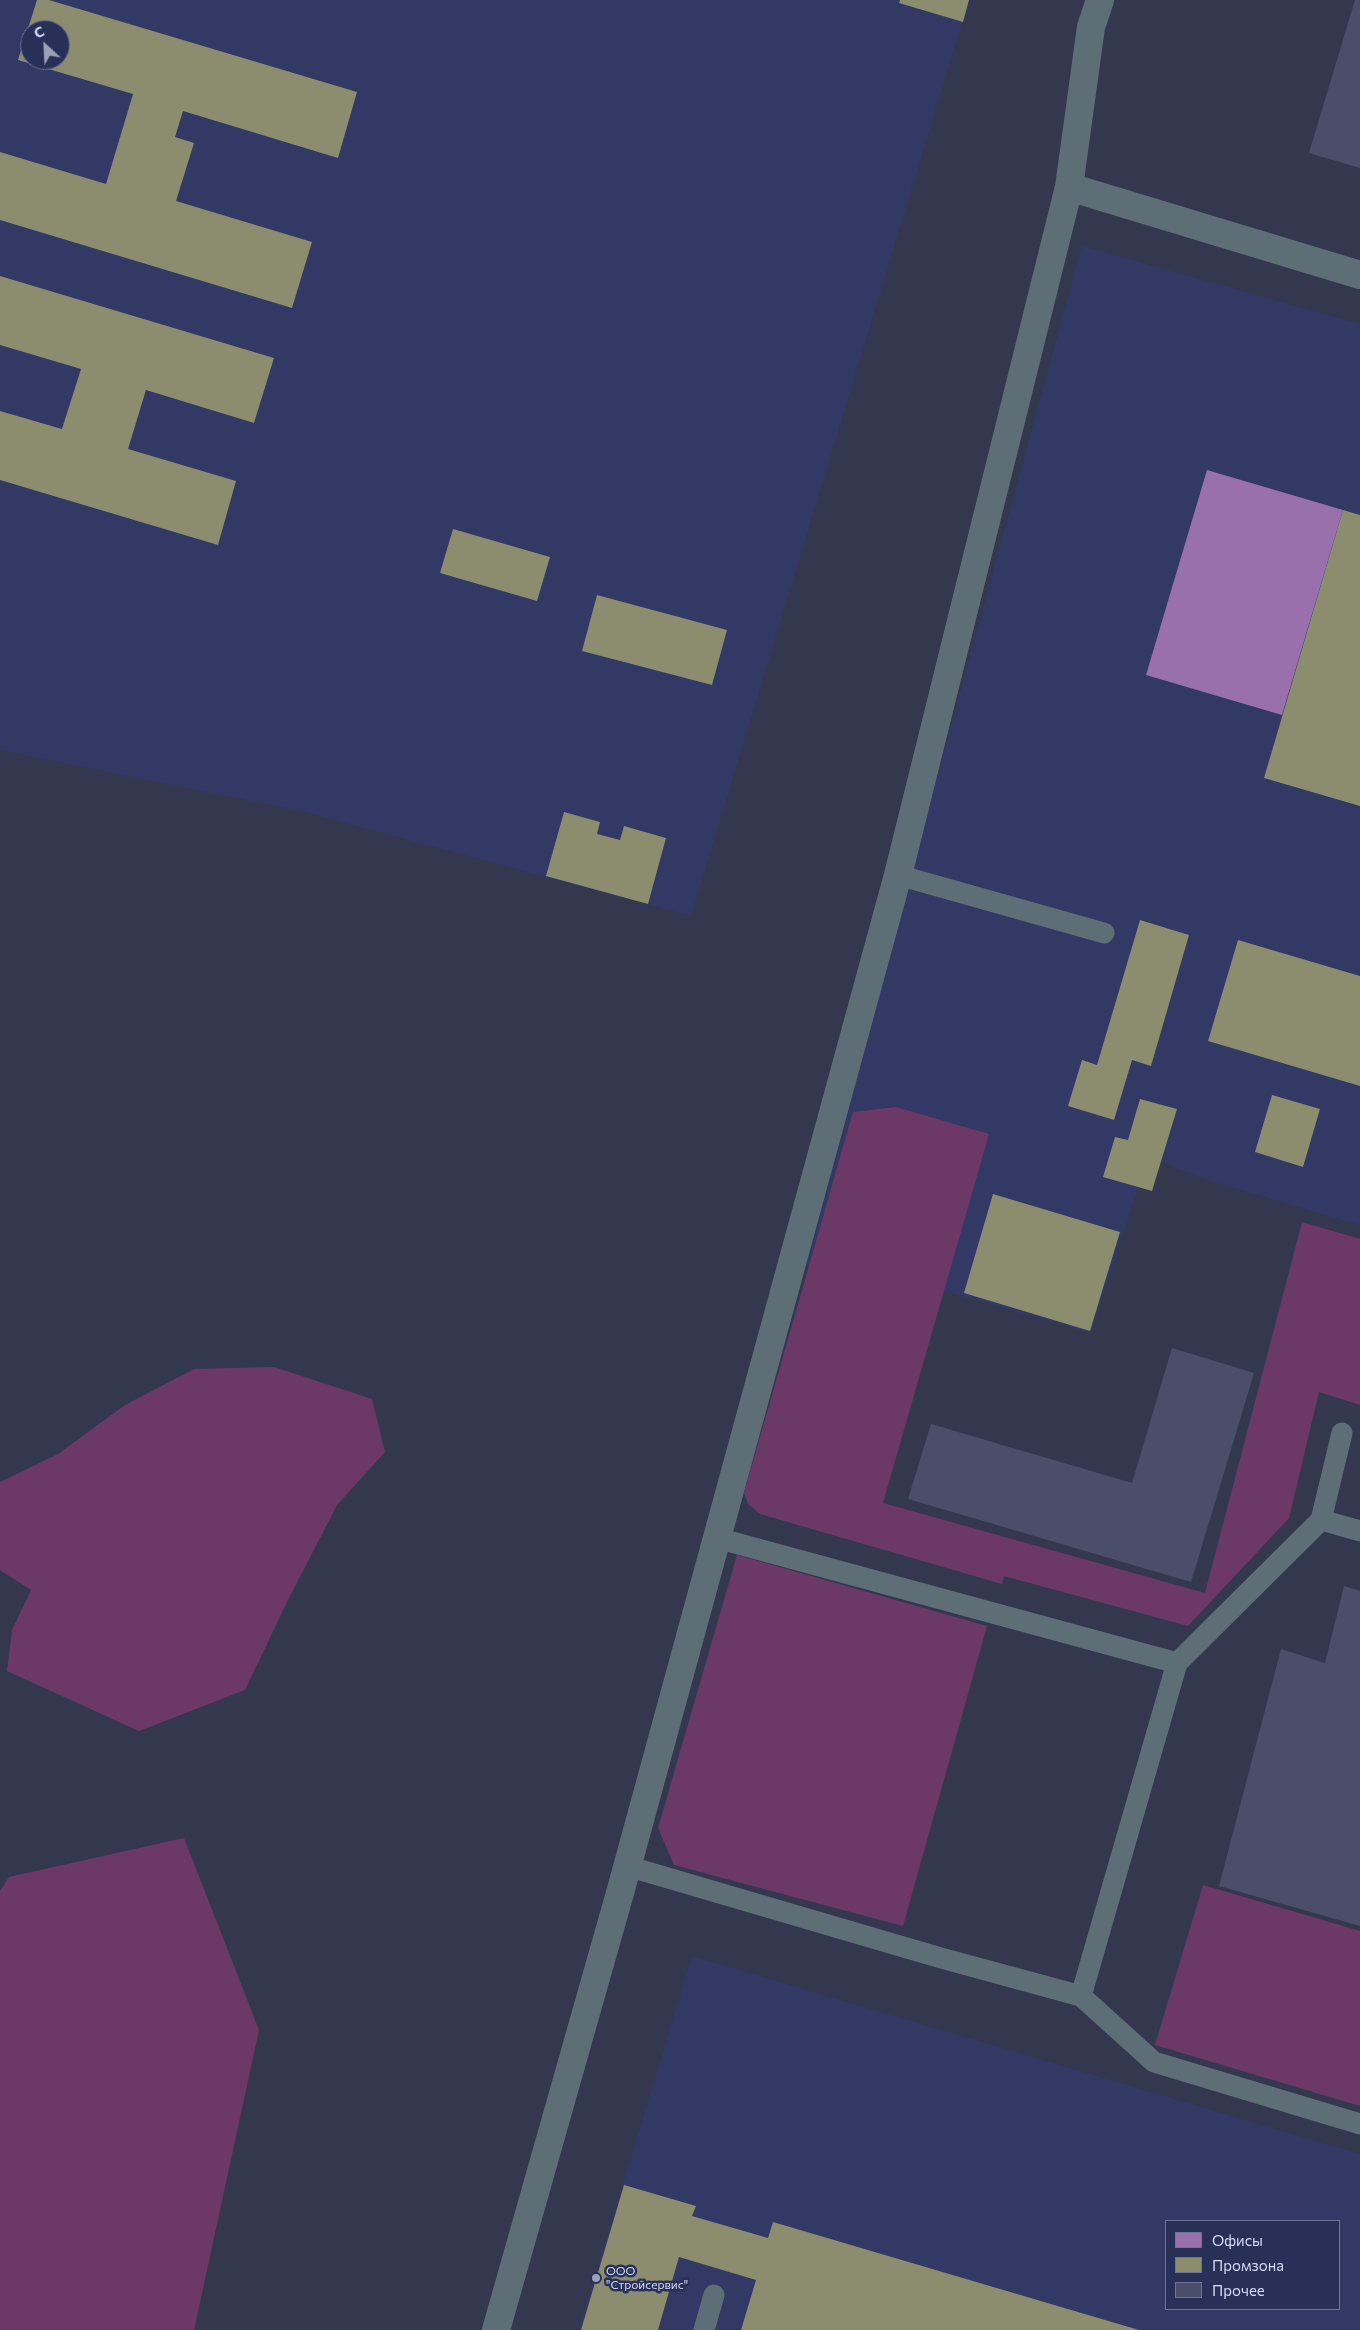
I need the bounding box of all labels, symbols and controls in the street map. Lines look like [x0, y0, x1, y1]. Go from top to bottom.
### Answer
north arrow [20, 20, 70, 70]
text: С [31, 22, 47, 42]
legend [1165, 2220, 1340, 2310]
text: Офисы [1212, 2231, 1263, 2249]
text: Промзона [1212, 2256, 1284, 2274]
place label: ООО "Стройсервис" [606, 2264, 688, 2292]
marker: ООО "Стройсервис" [590, 2272, 602, 2284]
text: Прочее [1212, 2281, 1265, 2299]

